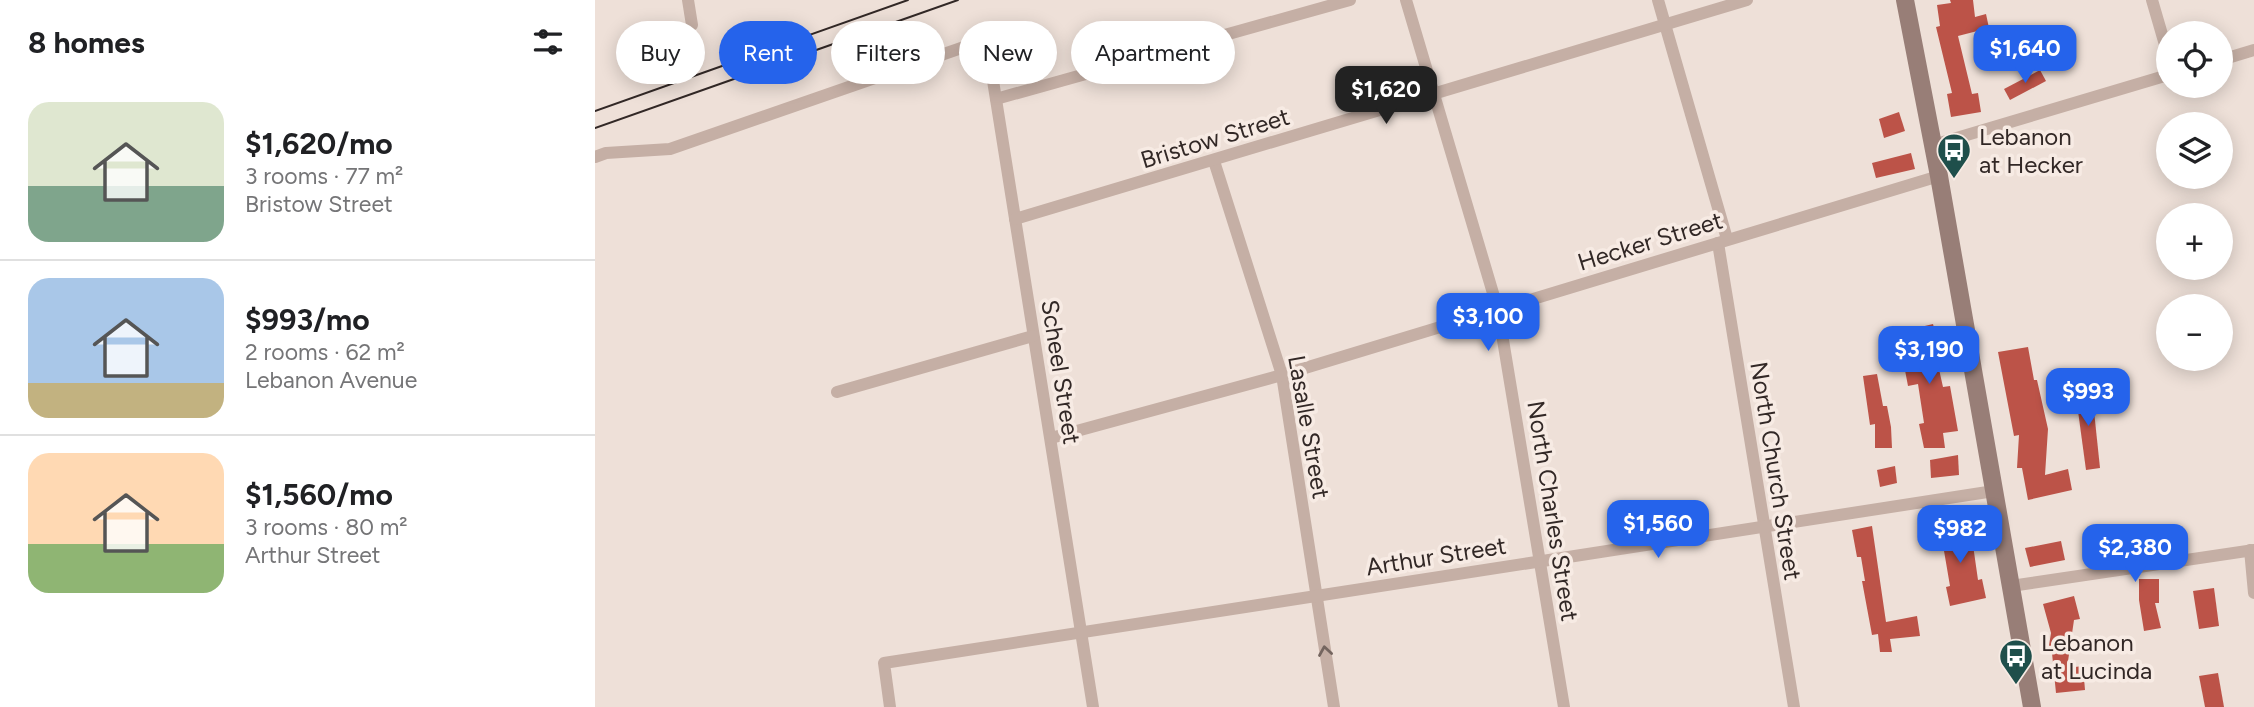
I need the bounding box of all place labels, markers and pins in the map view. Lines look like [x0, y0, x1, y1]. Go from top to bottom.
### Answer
pin: $1,640 [1968, 25, 2082, 85]
pin: $1,620 [1329, 66, 1443, 126]
place label: Lebanon at Hecker [1979, 122, 2083, 179]
bus stop icon: Lebanon at Hecker [1935, 131, 1973, 180]
pin: $3,100 [1431, 294, 1545, 353]
pin: $3,190 [1872, 326, 1986, 386]
pin: $993 [2047, 368, 2129, 428]
pin: $1,560 [1601, 500, 1715, 560]
pin: $982 [1919, 505, 2001, 565]
pin: $2,380 [2078, 524, 2192, 584]
place label: Lebanon at Lucinda [2041, 628, 2152, 685]
bus stop icon: Lebanon at Lucinda [1997, 637, 2035, 686]

